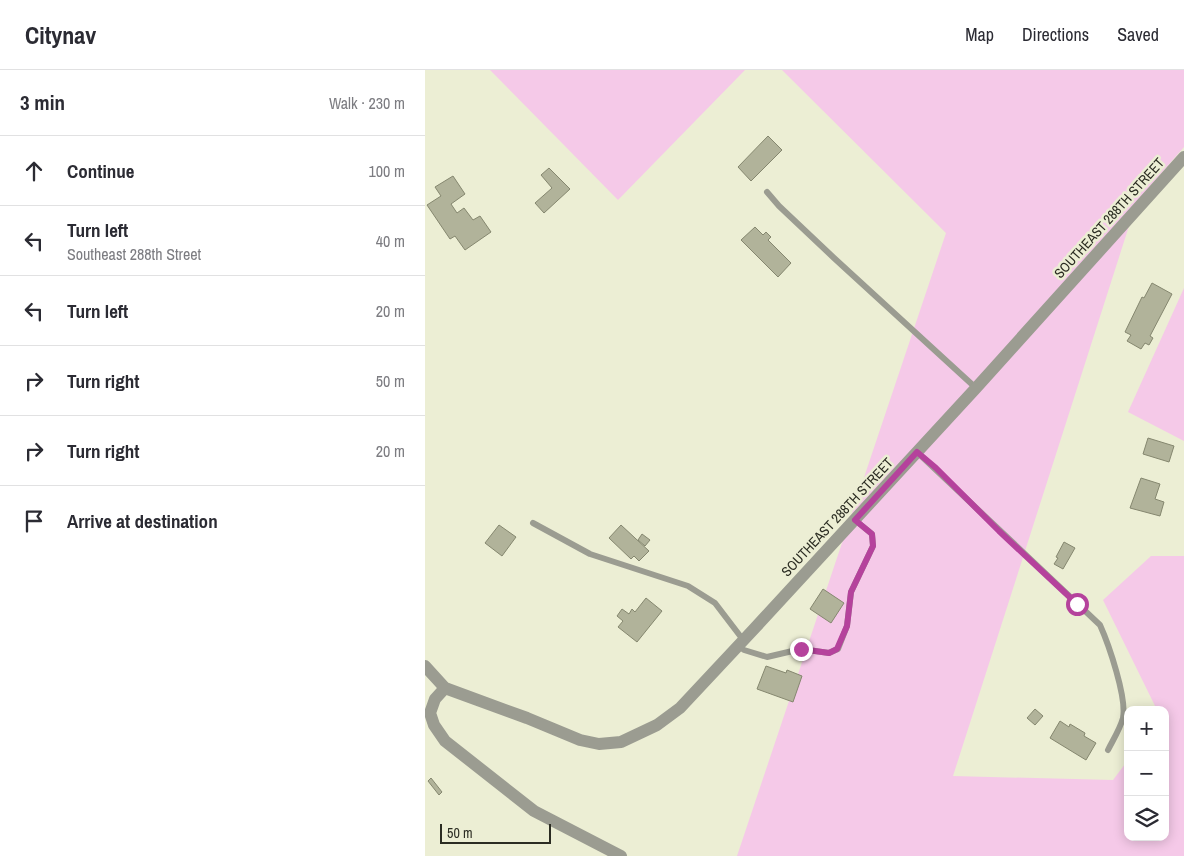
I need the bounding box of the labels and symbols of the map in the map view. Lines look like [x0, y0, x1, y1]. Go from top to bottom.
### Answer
street label: SOUTHEAST 288TH STREET [1050, 154, 1168, 282]
street label: SOUTHEAST 288TH STREET [777, 454, 897, 580]
route start [1066, 593, 1089, 616]
route end [790, 638, 813, 661]
scale bar [440, 821, 551, 844]

